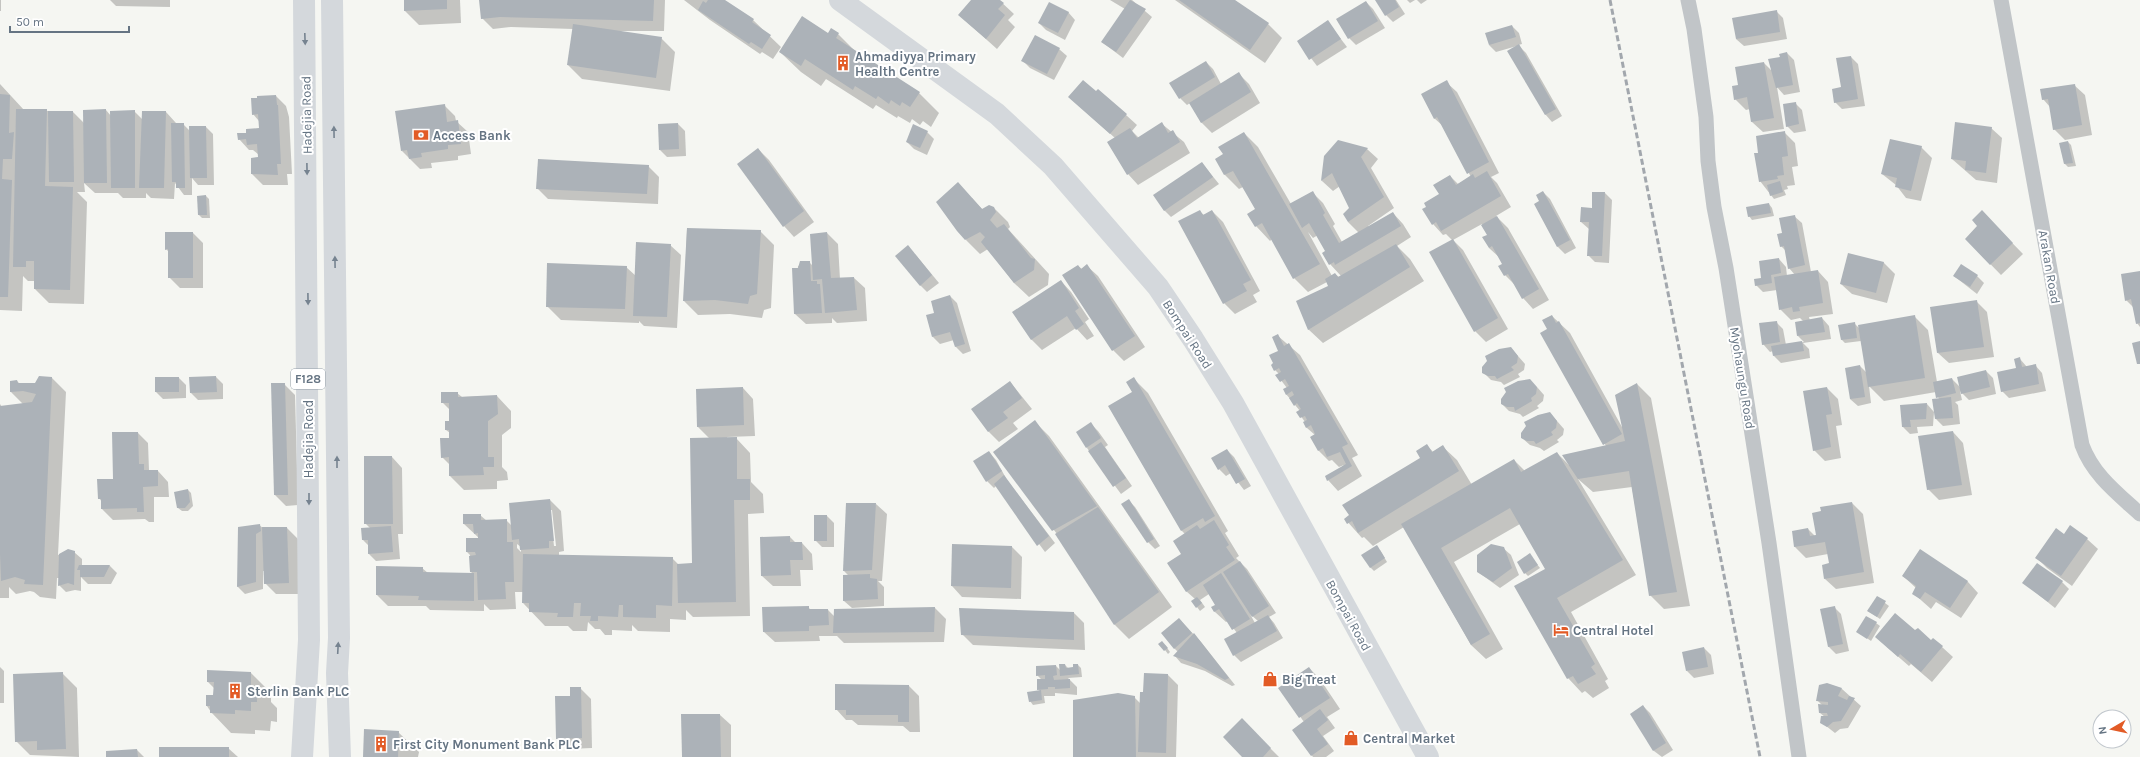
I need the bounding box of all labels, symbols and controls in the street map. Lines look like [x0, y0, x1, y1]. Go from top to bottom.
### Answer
scale bar [10, 8, 129, 34]
text: 50 m [16, 15, 44, 29]
one-way arrow [302, 33, 308, 46]
place label: Ahmadiyya Primary Health Centre [855, 49, 976, 79]
building icon: Ahmadiyya Primary Health Centre [834, 54, 852, 72]
street label: Hadejia Road [298, 76, 315, 154]
one-way arrow [331, 125, 337, 138]
bank icon: Access Bank [412, 126, 430, 144]
place label: Access Bank [433, 128, 511, 143]
one-way arrow [304, 163, 310, 176]
street label: Arakan Road [2036, 229, 2063, 305]
one-way arrow [332, 255, 338, 268]
one-way arrow [305, 293, 311, 306]
street label: Bompai Road [1160, 297, 1215, 371]
street label: Myohaungu Road [1727, 326, 1758, 430]
road number: F128 [291, 369, 325, 389]
street label: Hadejia Road [301, 400, 316, 478]
one-way arrow [334, 455, 340, 468]
one-way arrow [306, 493, 312, 506]
street label: Bompai Road [1323, 577, 1374, 653]
hotel icon: Central Hotel [1552, 621, 1570, 639]
place label: Central Hotel [1573, 623, 1654, 638]
one-way arrow [335, 642, 342, 654]
shop icon: Big Treat [1261, 670, 1279, 688]
place label: Big Treat [1282, 672, 1336, 687]
building icon: Sterlin Bank PLC [226, 682, 244, 700]
place label: Sterlin Bank PLC [247, 684, 349, 699]
north arrow [2092, 709, 2132, 749]
text: N [2096, 726, 2110, 735]
shop icon: Central Market [1342, 729, 1360, 747]
place label: Central Market [1363, 731, 1455, 746]
building icon: First City Monument Bank PLC [372, 735, 390, 753]
place label: First City Monument Bank PLC [393, 737, 580, 752]

